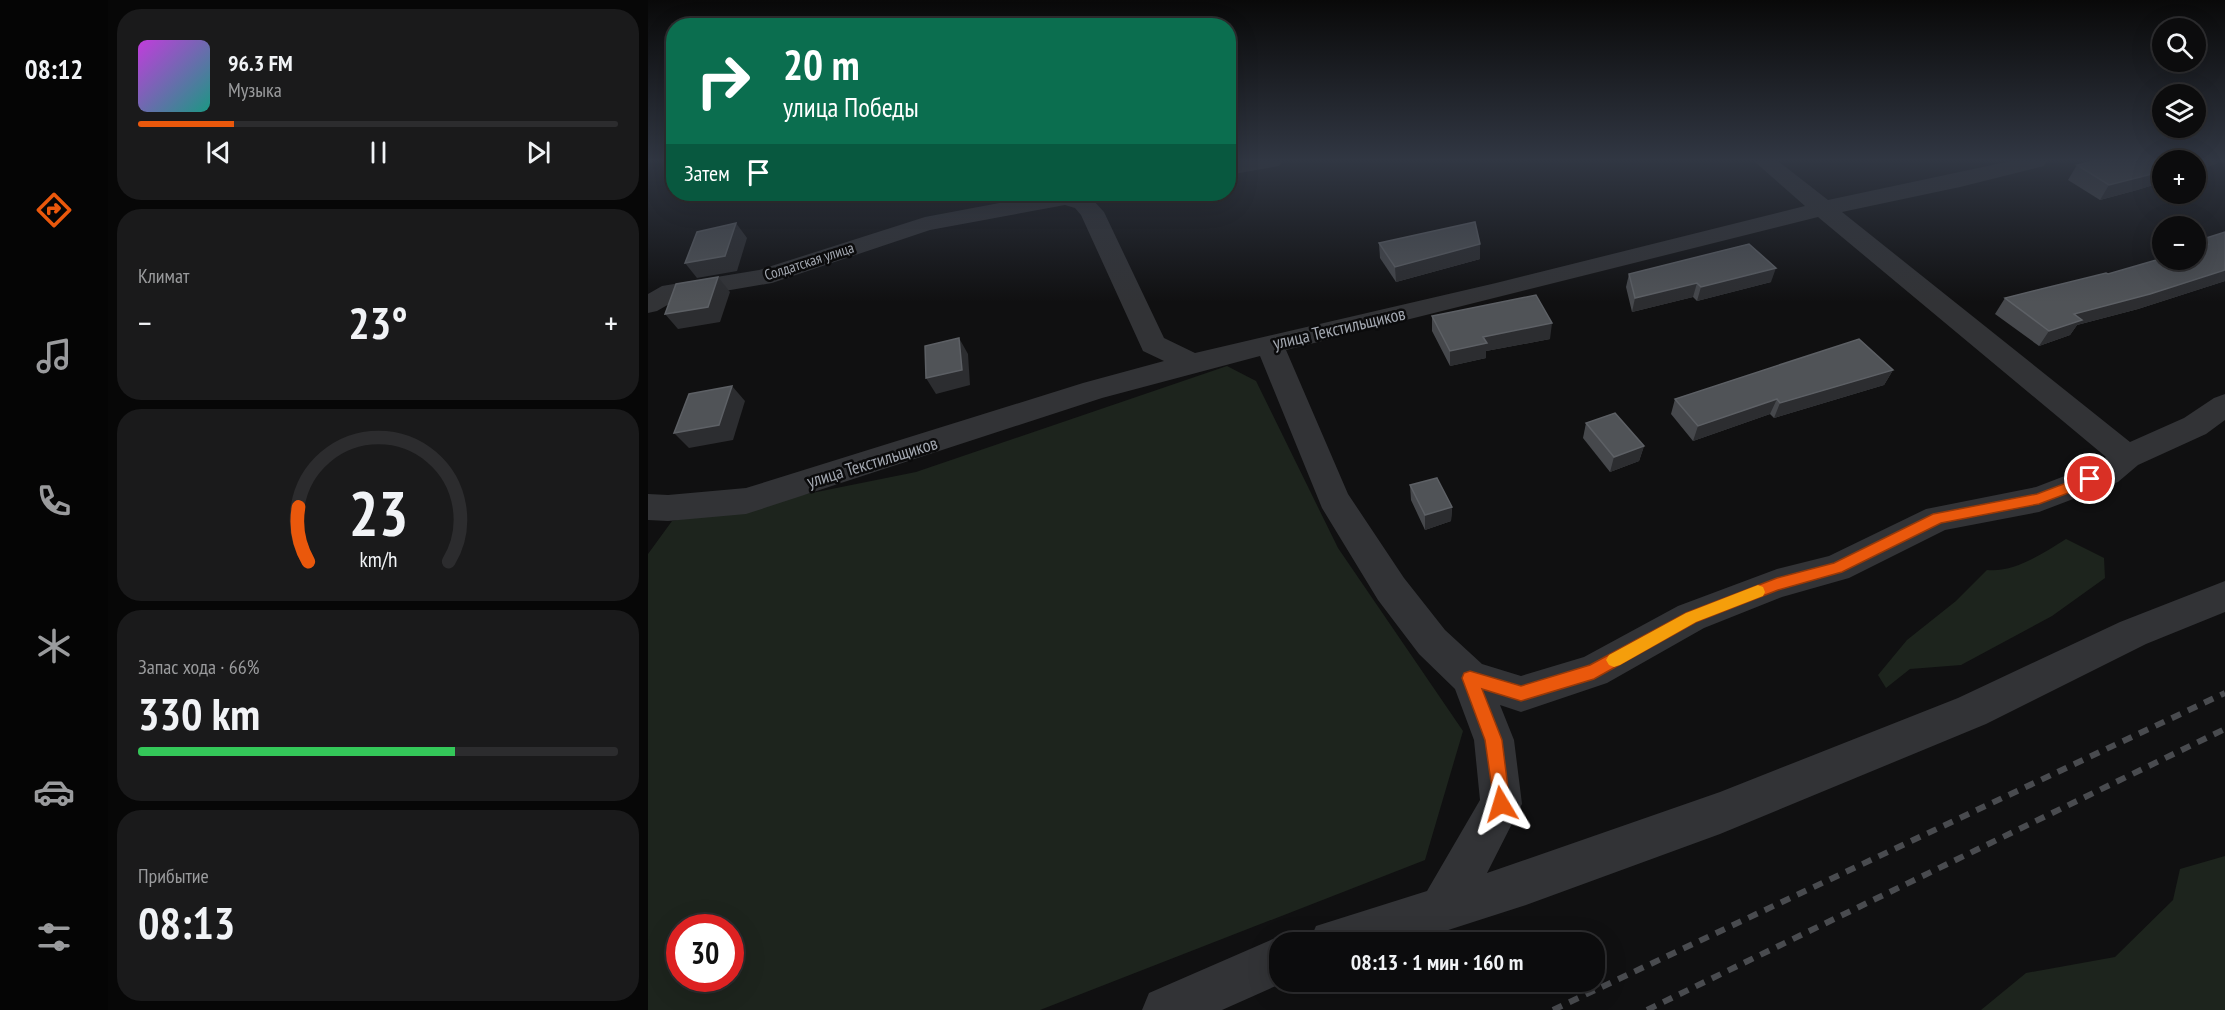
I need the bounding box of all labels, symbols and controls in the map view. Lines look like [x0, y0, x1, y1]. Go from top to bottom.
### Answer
map controls [2152, 18, 2206, 270]
button: search [2152, 18, 2206, 72]
text: 20 m [783, 37, 860, 92]
icon: right [684, 42, 762, 120]
text: 96.3 FM [228, 49, 293, 77]
text: 08:12 [25, 52, 83, 86]
text: Музыка [228, 77, 282, 103]
button: layers [2152, 84, 2206, 138]
text: улица Победы [783, 90, 919, 124]
icon: previous [202, 136, 235, 169]
icon: pause [362, 136, 395, 169]
icon: next [522, 136, 555, 169]
button: + [2152, 150, 2206, 204]
icon: arrive [742, 156, 775, 189]
text: Затем [684, 159, 730, 187]
icon: directions [33, 189, 75, 231]
button: − [2152, 216, 2206, 270]
street label: Солдатская улица [762, 238, 856, 284]
text: Климат [138, 263, 189, 289]
text: 23° [348, 293, 408, 351]
text: − [138, 301, 152, 344]
text: + [604, 301, 618, 344]
street label: улица Текстильщиков [1270, 302, 1408, 354]
icon: music [33, 335, 75, 377]
street label: улица Текстильщиков [804, 431, 940, 493]
pin [2064, 453, 2115, 504]
icon: arrive [2073, 462, 2106, 495]
text: 23 [348, 472, 408, 553]
icon: phone [33, 480, 75, 522]
text: km/h [359, 545, 397, 573]
icon: climate [33, 625, 75, 667]
text: Запас хода · 66% [138, 654, 259, 680]
text: 330 km [138, 684, 260, 742]
icon: car [33, 771, 75, 813]
position arrow [1469, 772, 1533, 836]
text: Прибытие [138, 863, 209, 889]
text: 08:13 [138, 893, 235, 951]
speed limit sign: 30 [666, 914, 744, 992]
icon: filters [33, 916, 75, 958]
text: 08:13 · 1 мин · 160 m [1351, 948, 1523, 976]

